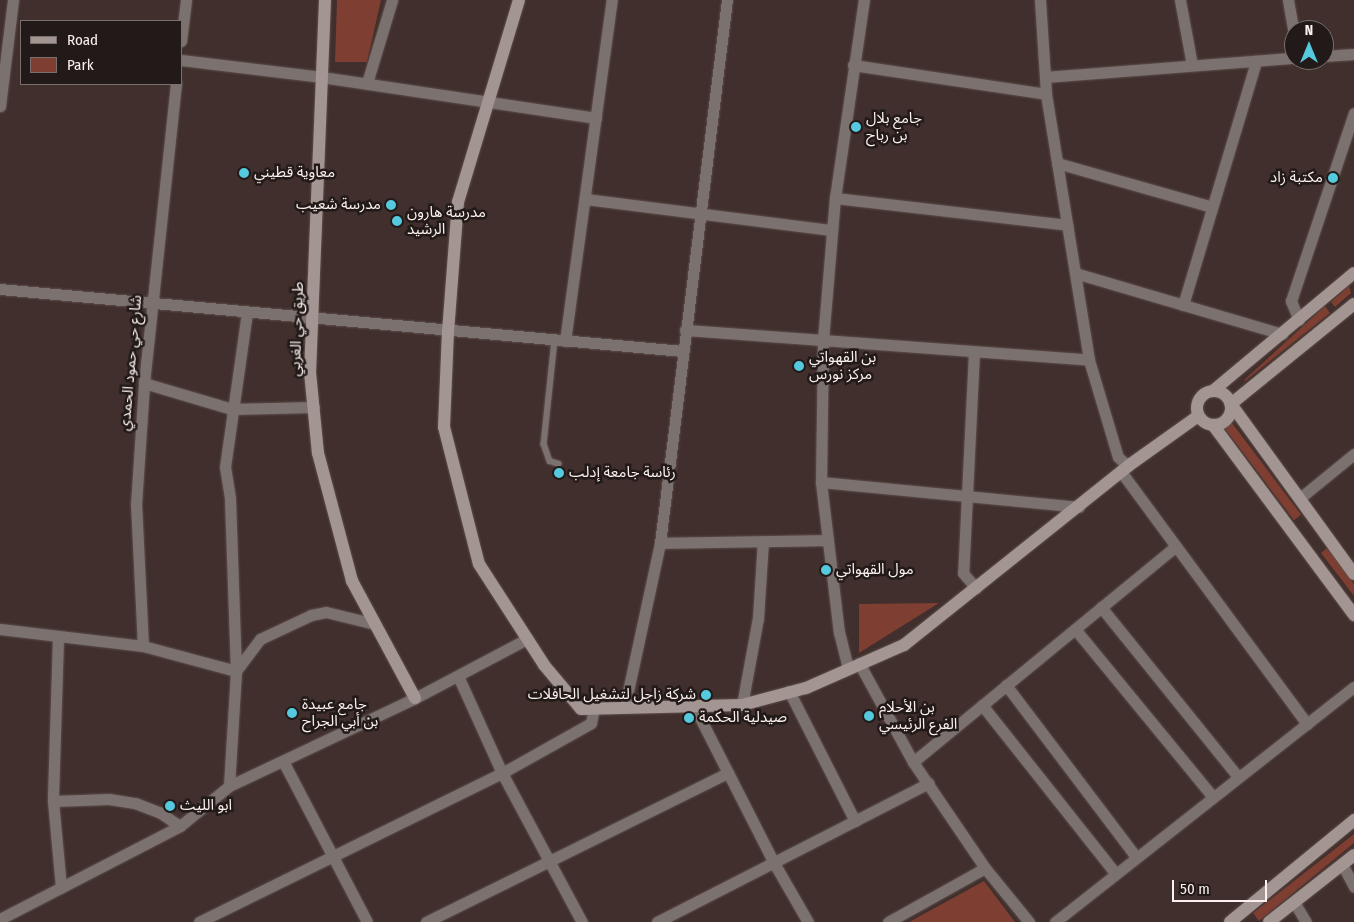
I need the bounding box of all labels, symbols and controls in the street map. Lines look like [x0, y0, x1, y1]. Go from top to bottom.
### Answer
legend [20, 20, 182, 85]
north arrow [1284, 20, 1334, 70]
text: N [1305, 22, 1313, 39]
text: Road [67, 31, 98, 49]
text: Park [67, 56, 94, 74]
place label: جامع بلال بن رباح [866, 109, 922, 144]
marker: جامع بلال بن رباح [850, 121, 862, 133]
place label: معاوية قطيني [254, 164, 335, 182]
marker: معاوية قطيني [238, 167, 250, 179]
place label: مكتبة زاد [1270, 169, 1323, 187]
marker: مكتبة زاد [1327, 172, 1339, 184]
place label: مدرسة شعيب [296, 196, 381, 214]
marker: مدرسة شعيب [385, 199, 397, 211]
place label: مدرسة هارون الرشيد [407, 203, 486, 238]
marker: مدرسة هارون الرشيد [391, 215, 403, 227]
street label: طريق حي الغربي [286, 281, 308, 377]
street label: شارع حي حمود الحمدي [116, 294, 146, 432]
place label: بن القهواتي مركز نورس [809, 348, 876, 383]
marker: بن القهواتي مركز نورس [793, 360, 805, 372]
place label: رئاسة جامعة إدلب [569, 464, 676, 482]
marker: رئاسة جامعة إدلب [553, 467, 565, 479]
place label: مول القهواتي [836, 561, 914, 579]
marker: مول القهواتي [820, 564, 832, 576]
place label: شركة زاجل لتشغيل الحافلات [528, 686, 696, 704]
marker: شركة زاجل لتشغيل الحافلات [700, 689, 712, 701]
place label: جامع عبيدة بن أبي الجراح [302, 695, 378, 730]
place label: بن الأحلام الفرع الرئيسي [879, 698, 957, 733]
marker: جامع عبيدة بن أبي الجراح [286, 707, 298, 719]
place label: صيدلية الحكمة [699, 709, 787, 727]
marker: بن الأحلام الفرع الرئيسي [863, 710, 875, 722]
marker: صيدلية الحكمة [683, 712, 695, 724]
place label: ابو الليث [180, 797, 232, 815]
marker: ابو الليث [164, 800, 176, 812]
scale bar [1174, 870, 1269, 902]
text: 50 m [1180, 880, 1210, 898]

